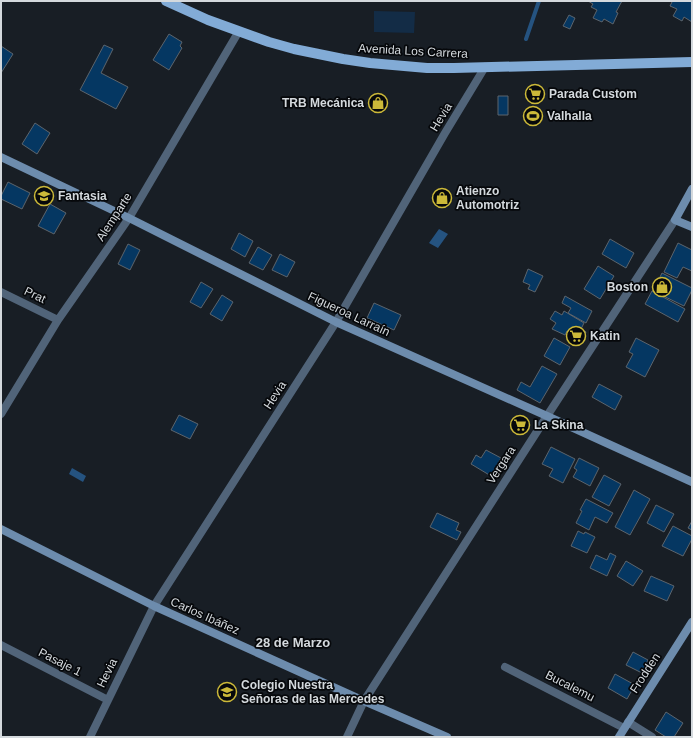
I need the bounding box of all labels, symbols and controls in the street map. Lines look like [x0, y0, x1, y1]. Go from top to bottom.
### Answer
street label: Avenida Los Carrera [358, 41, 469, 61]
supermarket icon: Parada Custom [524, 83, 546, 105]
place label: Parada Custom [549, 87, 637, 101]
shop icon: TRB Mecánica [367, 92, 389, 114]
place label: TRB Mecánica [282, 96, 364, 110]
street label: Hevia [427, 100, 455, 134]
sports icon: Valhalla [522, 105, 544, 127]
place label: Valhalla [547, 109, 592, 123]
place label: Atienzo Automotriz [456, 184, 519, 212]
school or university icon: Fantasia [33, 185, 55, 207]
shop icon: Atienzo Automotriz [431, 187, 453, 209]
place label: Fantasia [58, 189, 107, 203]
street label: Alemparte [93, 190, 135, 244]
shop icon: Boston [651, 276, 673, 298]
place label: Boston [607, 280, 648, 294]
street label: Prat [22, 284, 49, 306]
street label: Figueroa Larraín [306, 289, 392, 339]
supermarket icon: Katin [565, 325, 587, 347]
place label: Katin [590, 329, 620, 343]
street label: Hevia [261, 378, 289, 412]
supermarket icon: La Skina [509, 414, 531, 436]
place label: La Skina [534, 418, 584, 432]
street label: Vergara [484, 443, 518, 486]
street label: Carlos Ibáñez [168, 595, 242, 637]
district label: 28 de Marzo [256, 635, 330, 650]
street label: Pasaje 1 [36, 645, 84, 679]
street label: Frodden [627, 650, 663, 696]
street label: Hevia [94, 656, 120, 690]
street label: Bucalemu [543, 668, 597, 704]
place label: Colegio Nuestra Señoras de las Mercedes [241, 678, 385, 706]
school or university icon: Colegio Nuestra Señoras de las Mercedes [216, 681, 238, 703]

